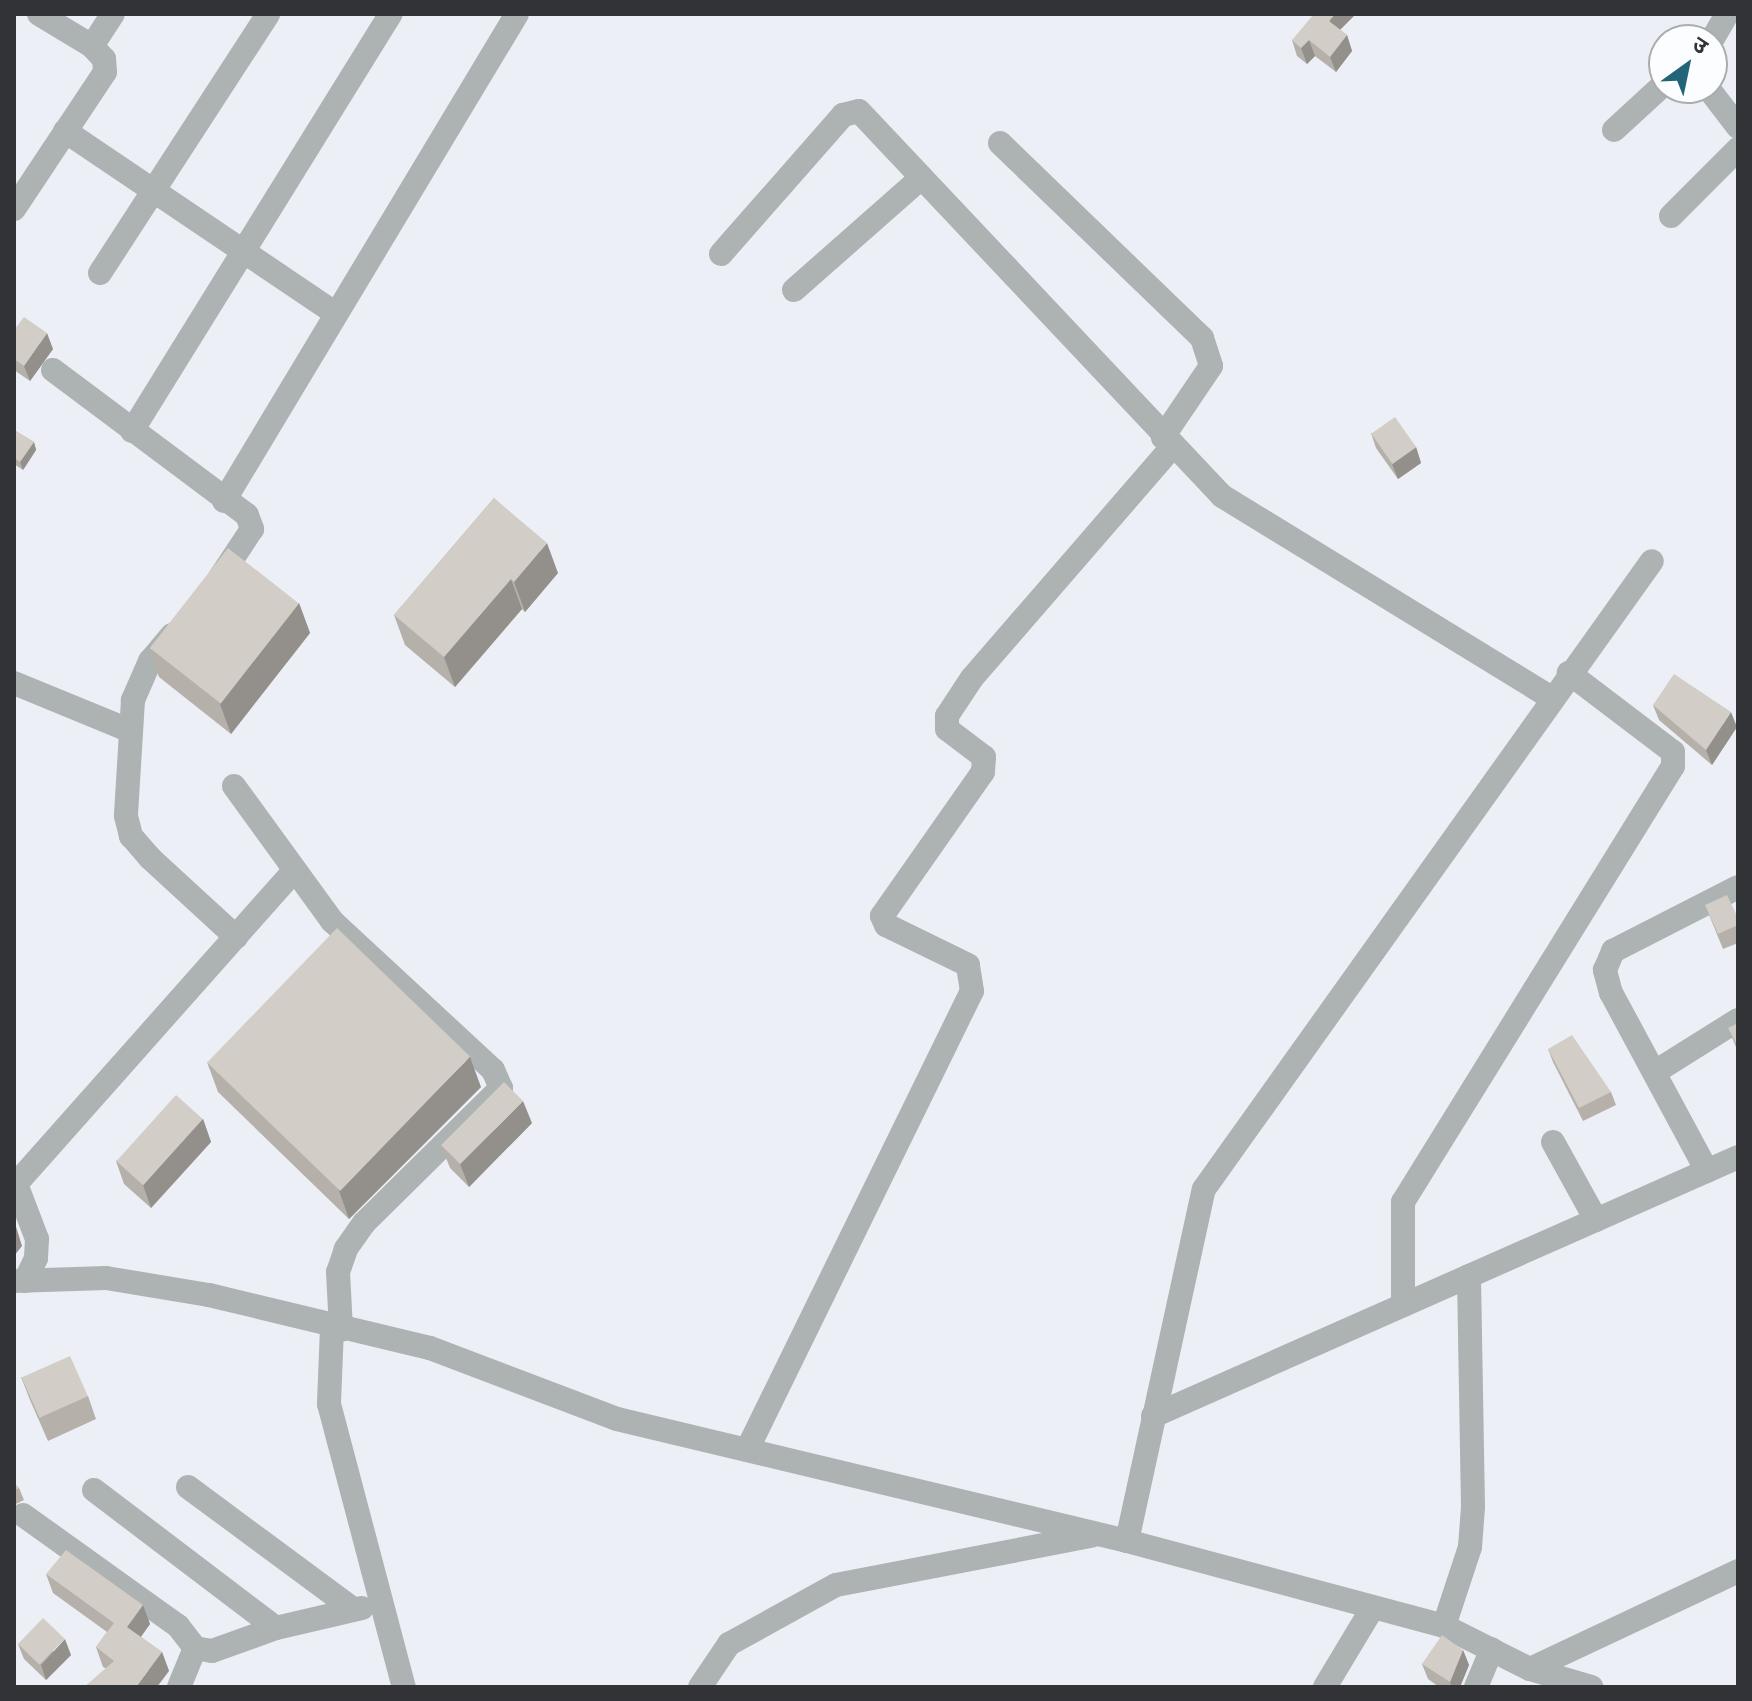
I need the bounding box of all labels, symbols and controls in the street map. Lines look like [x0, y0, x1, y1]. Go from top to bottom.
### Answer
north arrow [1648, 24, 1728, 104]
text: उ [1687, 29, 1714, 61]

